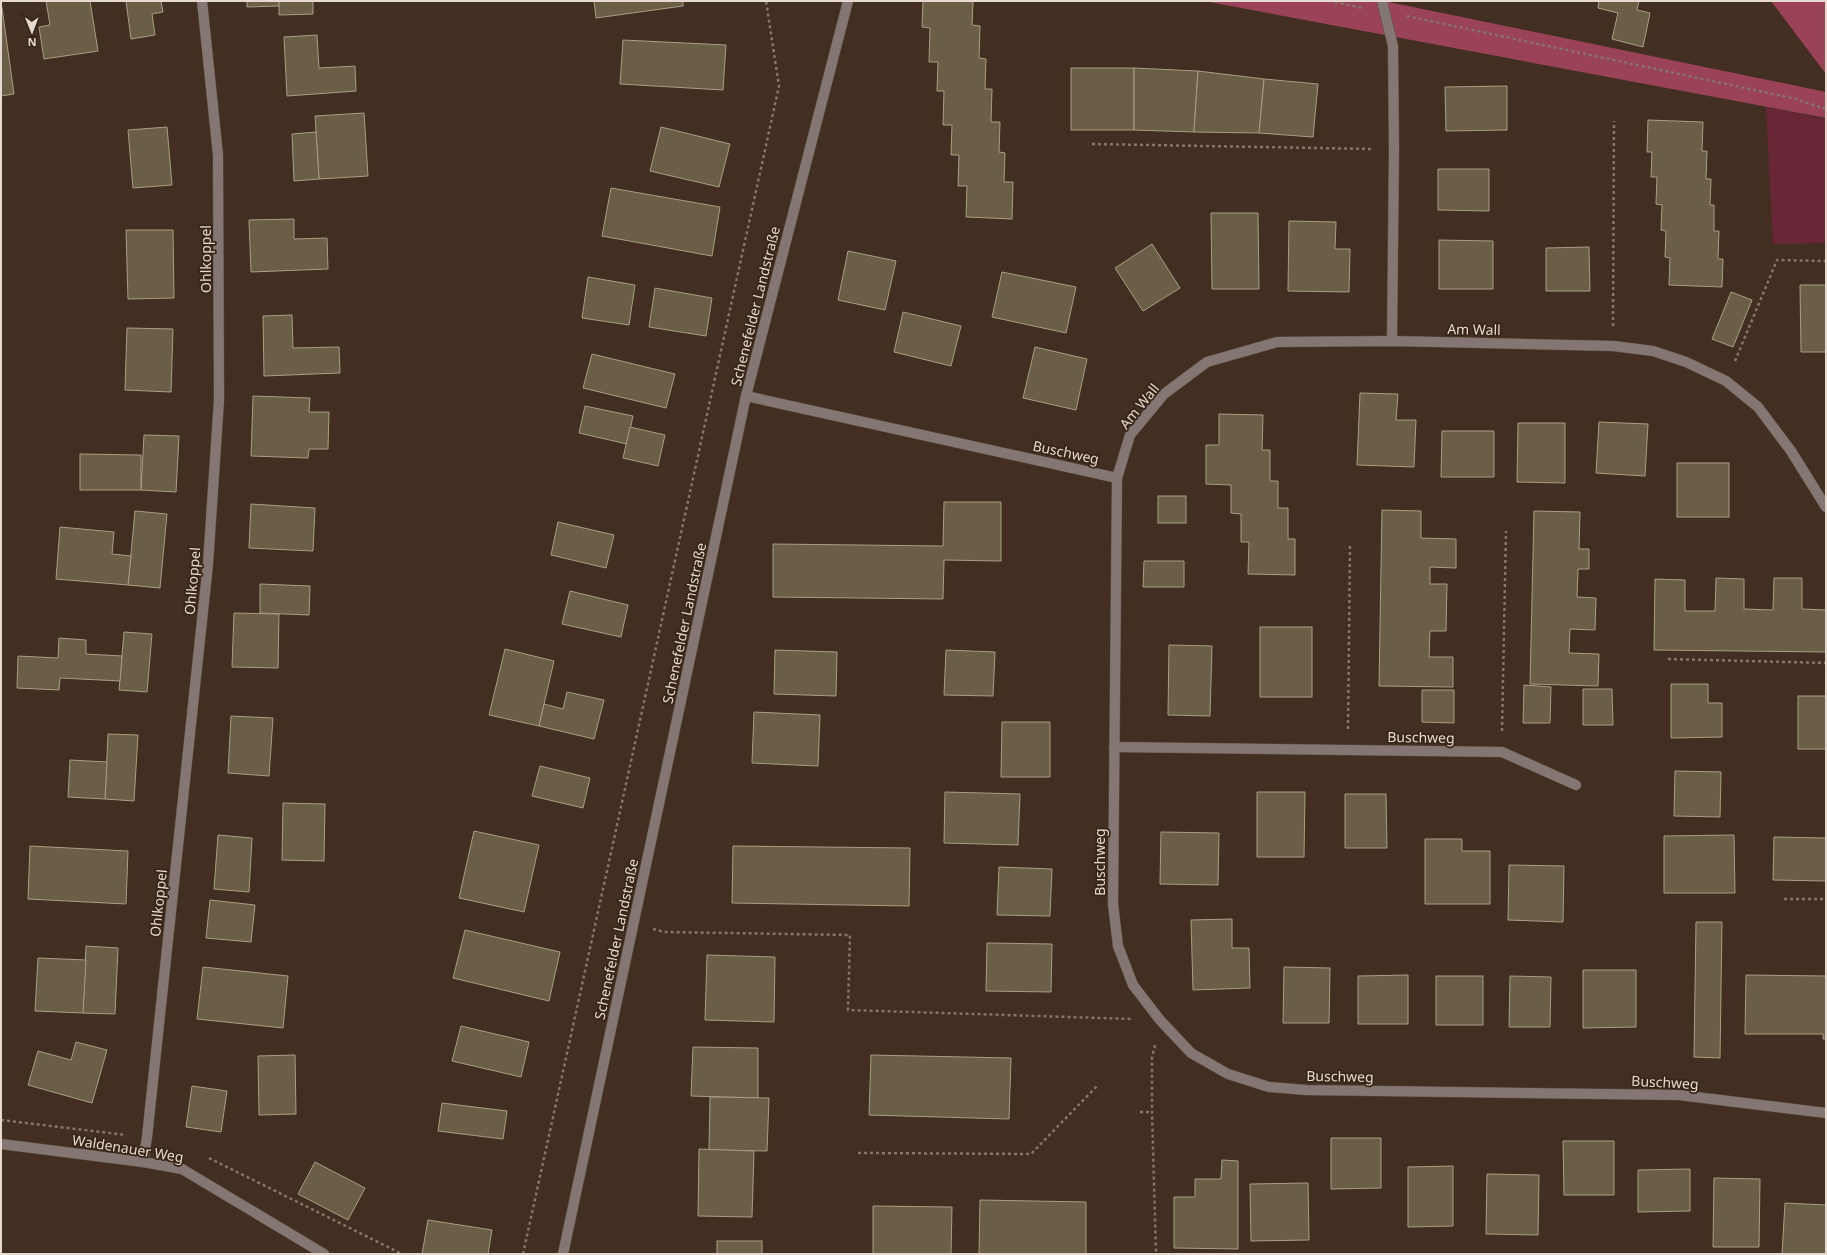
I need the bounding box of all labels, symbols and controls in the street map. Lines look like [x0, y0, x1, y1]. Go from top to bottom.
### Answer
north arrow [12, 12, 52, 52]
text: N [28, 35, 37, 50]
street label: Schenefelder Landstraße [726, 224, 784, 388]
street label: Ohlkoppel [196, 225, 215, 293]
street label: Am Wall [1447, 319, 1501, 339]
street label: Am Wall [1115, 379, 1163, 433]
street label: Buschweg [1031, 436, 1101, 468]
street label: Schenefelder Landstraße [658, 541, 710, 705]
street label: Ohlkoppel [180, 546, 204, 616]
street label: Buschweg [1387, 727, 1455, 747]
street label: Buschweg [1090, 828, 1109, 896]
street label: Schenefelder Landstraße [590, 857, 642, 1021]
street label: Ohlkoppel [145, 868, 171, 938]
street label: Buschweg [1306, 1066, 1374, 1086]
street label: Buschweg [1631, 1071, 1699, 1093]
street label: Waldenauer Weg [71, 1130, 185, 1166]

